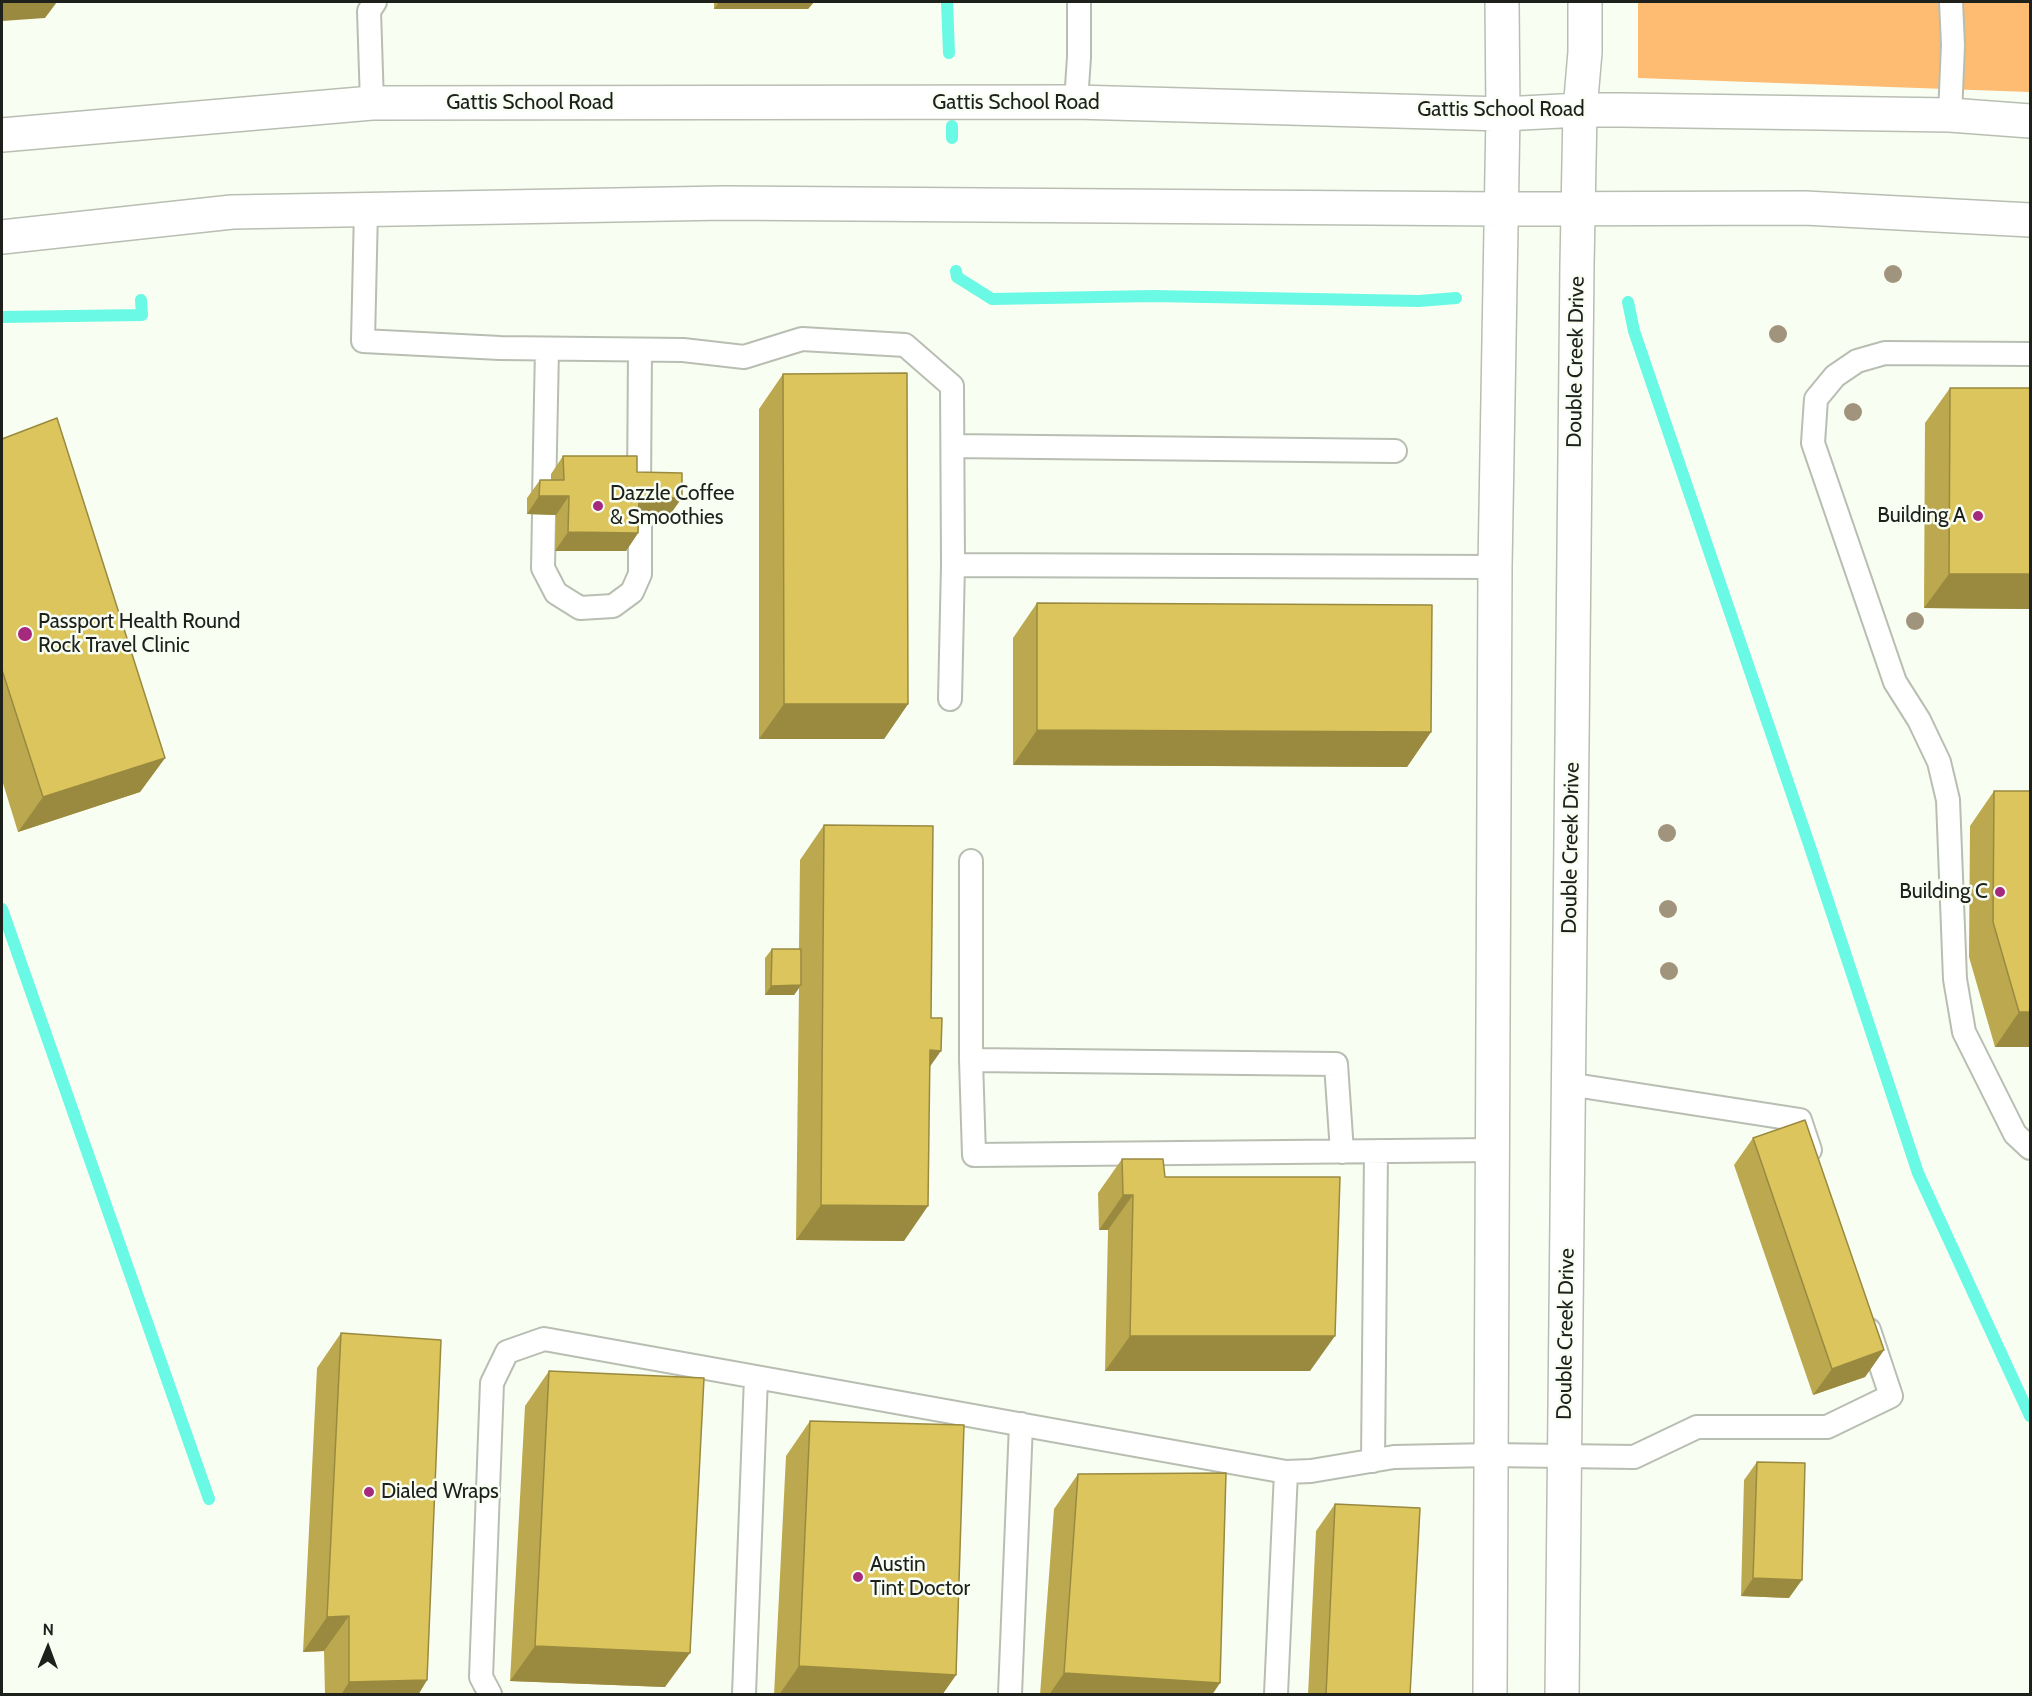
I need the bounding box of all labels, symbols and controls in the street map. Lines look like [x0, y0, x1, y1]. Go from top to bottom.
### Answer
street label: Gattis School Road [446, 90, 614, 116]
street label: Gattis School Road [932, 90, 1100, 116]
street label: Gattis School Road [1417, 97, 1585, 123]
street label: Double Creek Drive [1562, 276, 1590, 448]
place label: Dazzle Coffee & Smoothies [610, 481, 735, 531]
marker: Dazzle Coffee & Smoothies [591, 499, 605, 513]
place label: Building A [1877, 503, 1966, 529]
marker: Building A [1971, 509, 1985, 523]
place label: Passport Health Round Rock Travel Clinic [38, 609, 240, 659]
marker: Passport Health Round Rock Travel Clinic [16, 625, 34, 643]
street label: Double Creek Drive [1557, 762, 1585, 934]
place label: Building C [1899, 879, 1988, 905]
marker: Building C [1993, 885, 2007, 899]
street label: Double Creek Drive [1552, 1248, 1580, 1420]
place label: Dialed Wraps [381, 1479, 499, 1505]
marker: Dialed Wraps [362, 1485, 376, 1499]
place label: Austin Tint Doctor [870, 1552, 970, 1602]
marker: Austin Tint Doctor [851, 1570, 865, 1584]
north arrow [18, 1618, 78, 1678]
text: N [43, 1620, 54, 1639]

